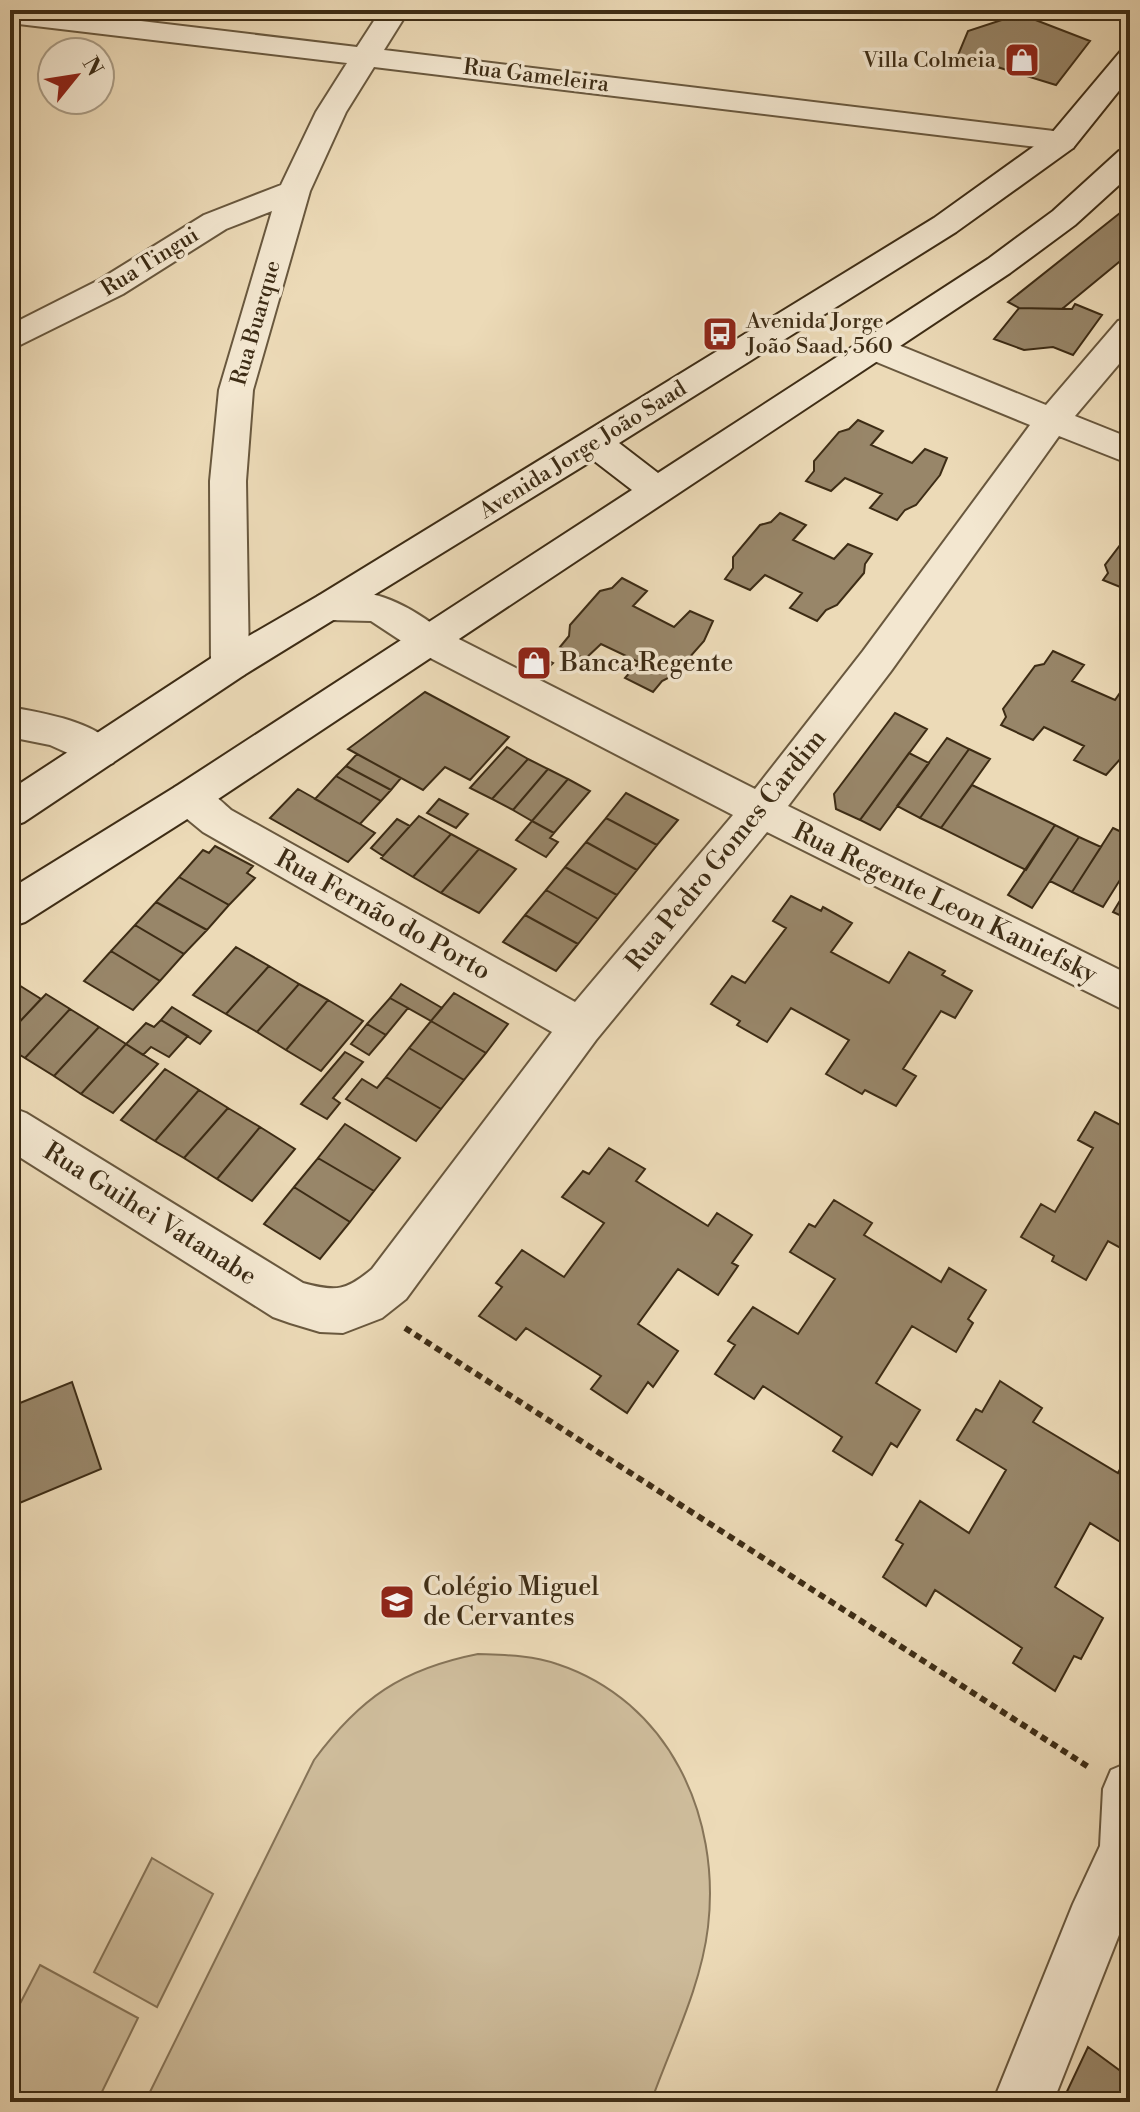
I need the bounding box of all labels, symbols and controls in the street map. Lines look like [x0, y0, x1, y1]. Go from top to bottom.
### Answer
north arrow [36, 36, 116, 116]
shop icon: Villa Colmeia [1003, 41, 1041, 79]
place label: Villa Colmeia [862, 47, 997, 74]
text: N [76, 52, 108, 82]
street label: Rua Gameleira [462, 54, 611, 98]
street label: Rua Tingui [96, 221, 204, 303]
street label: Rua Buarque [225, 257, 287, 389]
place label: Avenida Jorge João Saad, 560 [745, 308, 893, 360]
bus stop icon: Avenida Jorge João Saad, 560 [701, 315, 739, 353]
street label: Avenida Jorge João Saad [473, 375, 692, 525]
shop icon: Banca Regente [515, 644, 553, 682]
place label: Banca Regente [559, 647, 733, 679]
street label: Rua Pedro Gomes Cardim [619, 723, 833, 977]
street label: Rua Regente Leon Kaniefsky [788, 815, 1103, 991]
street label: Rua Fernão do Porto [270, 843, 496, 987]
street label: Rua Guihei Vatanabe [37, 1135, 263, 1293]
place label: Colégio Miguel de Cervantes [423, 1571, 599, 1633]
school or university icon: Colégio Miguel de Cervantes [378, 1583, 416, 1621]

